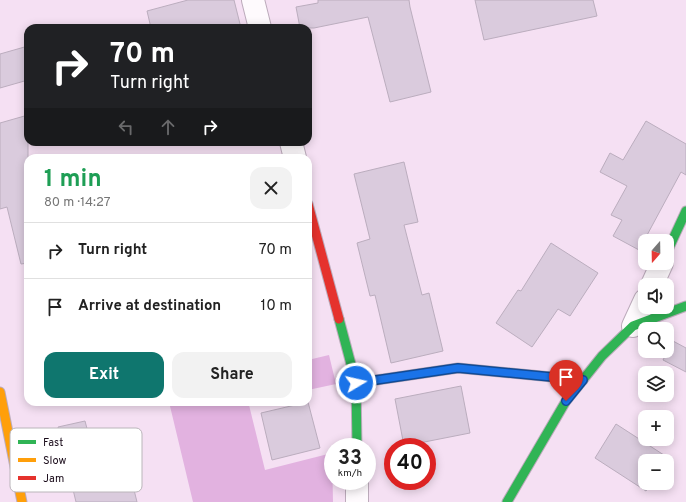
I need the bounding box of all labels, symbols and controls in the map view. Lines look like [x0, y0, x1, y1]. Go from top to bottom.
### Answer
text: 70 m [110, 37, 175, 73]
icon: right [44, 40, 96, 92]
text: Turn right [110, 72, 190, 95]
icon: left [115, 116, 137, 138]
icon: ahead [157, 116, 179, 138]
icon: right [199, 116, 221, 138]
text: 1 min [44, 165, 102, 195]
button: close [250, 167, 292, 209]
text: 80 m · 14:27 [44, 195, 111, 211]
north arrow [638, 234, 674, 270]
map controls [638, 234, 674, 490]
icon: right [44, 240, 66, 262]
text: Turn right [78, 241, 147, 260]
text: 70 m [259, 241, 292, 260]
button: sound [638, 278, 674, 314]
icon: arrive [44, 296, 66, 318]
text: Arrive at destination [78, 297, 221, 316]
text: 10 m [261, 297, 292, 316]
button: search [638, 322, 674, 358]
button: Exit [44, 352, 164, 398]
button: Share [172, 352, 292, 398]
pin [549, 360, 583, 401]
position arrow [335, 362, 377, 404]
icon: arrive [555, 366, 577, 388]
button: layers [638, 366, 674, 402]
button: + [638, 410, 674, 446]
legend [10, 428, 142, 492]
text: Fast [43, 436, 63, 450]
speed limit sign: 40 [384, 438, 436, 490]
text: 33 [338, 446, 362, 472]
text: Slow [43, 454, 66, 468]
button: − [638, 454, 674, 490]
text: km/h [338, 467, 362, 480]
text: Jam [43, 472, 64, 486]

